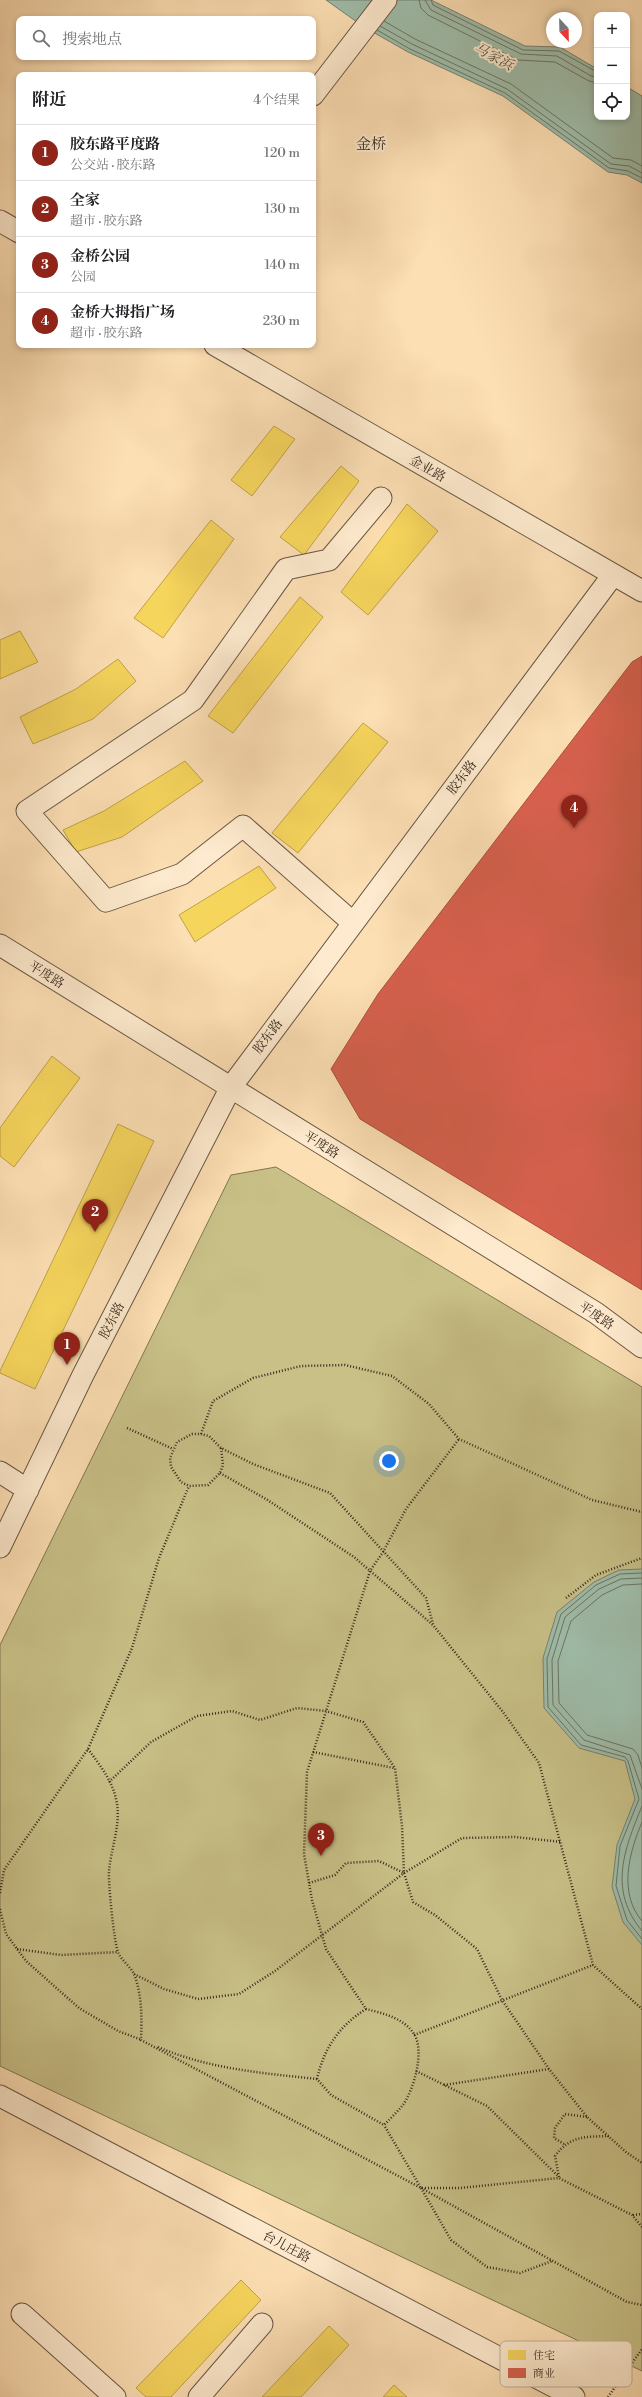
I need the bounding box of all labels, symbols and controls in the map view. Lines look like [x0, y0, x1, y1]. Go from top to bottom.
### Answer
north arrow [546, 12, 582, 48]
map controls [594, 12, 630, 120]
button: + [594, 12, 630, 48]
search box [16, 16, 316, 60]
icon: search [30, 27, 52, 49]
text: 搜索地点 [62, 30, 122, 49]
water label: 马家浜 [471, 39, 517, 75]
button: − [594, 48, 630, 84]
button: locate [594, 84, 630, 120]
text: 附近 [32, 89, 66, 111]
text: 4个结果 [253, 92, 300, 108]
text: 胶东路平度路 [70, 135, 160, 154]
district label: 金桥 [356, 135, 386, 154]
text: 1 [42, 145, 48, 161]
text: 120 m [264, 145, 300, 161]
text: 公交站 · 胶东路 [70, 157, 156, 173]
text: 全家 [70, 191, 100, 210]
text: 2 [41, 201, 49, 217]
text: 130 m [265, 201, 300, 217]
text: 超市 · 胶东路 [70, 213, 143, 229]
text: 金桥公园 [70, 247, 130, 266]
text: 3 [41, 257, 49, 273]
text: 140 m [264, 257, 300, 273]
text: 公园 [70, 269, 96, 285]
text: 金桥大拇指广场 [70, 303, 175, 322]
text: 4 [41, 313, 49, 329]
text: 230 m [263, 313, 300, 329]
text: 超市 · 胶东路 [70, 325, 143, 341]
street label: 金业路 [407, 452, 448, 486]
street label: 胶东路 [444, 757, 480, 798]
pin: 4 [561, 795, 587, 828]
street label: 平度路 [26, 958, 67, 992]
street label: 胶东路 [250, 1016, 286, 1057]
street label: 平度路 [301, 1128, 342, 1162]
pin: 2 [82, 1199, 108, 1232]
street label: 平度路 [576, 1298, 617, 1333]
street label: 胶东路 [96, 1299, 128, 1341]
pin: 1 [54, 1332, 80, 1365]
your location [379, 1451, 399, 1471]
pin: 3 [308, 1823, 334, 1856]
street label: 台儿庄路 [260, 2228, 313, 2266]
legend [500, 2341, 632, 2387]
text: 住宅 [533, 2349, 555, 2363]
text: 商业 [533, 2367, 555, 2381]

